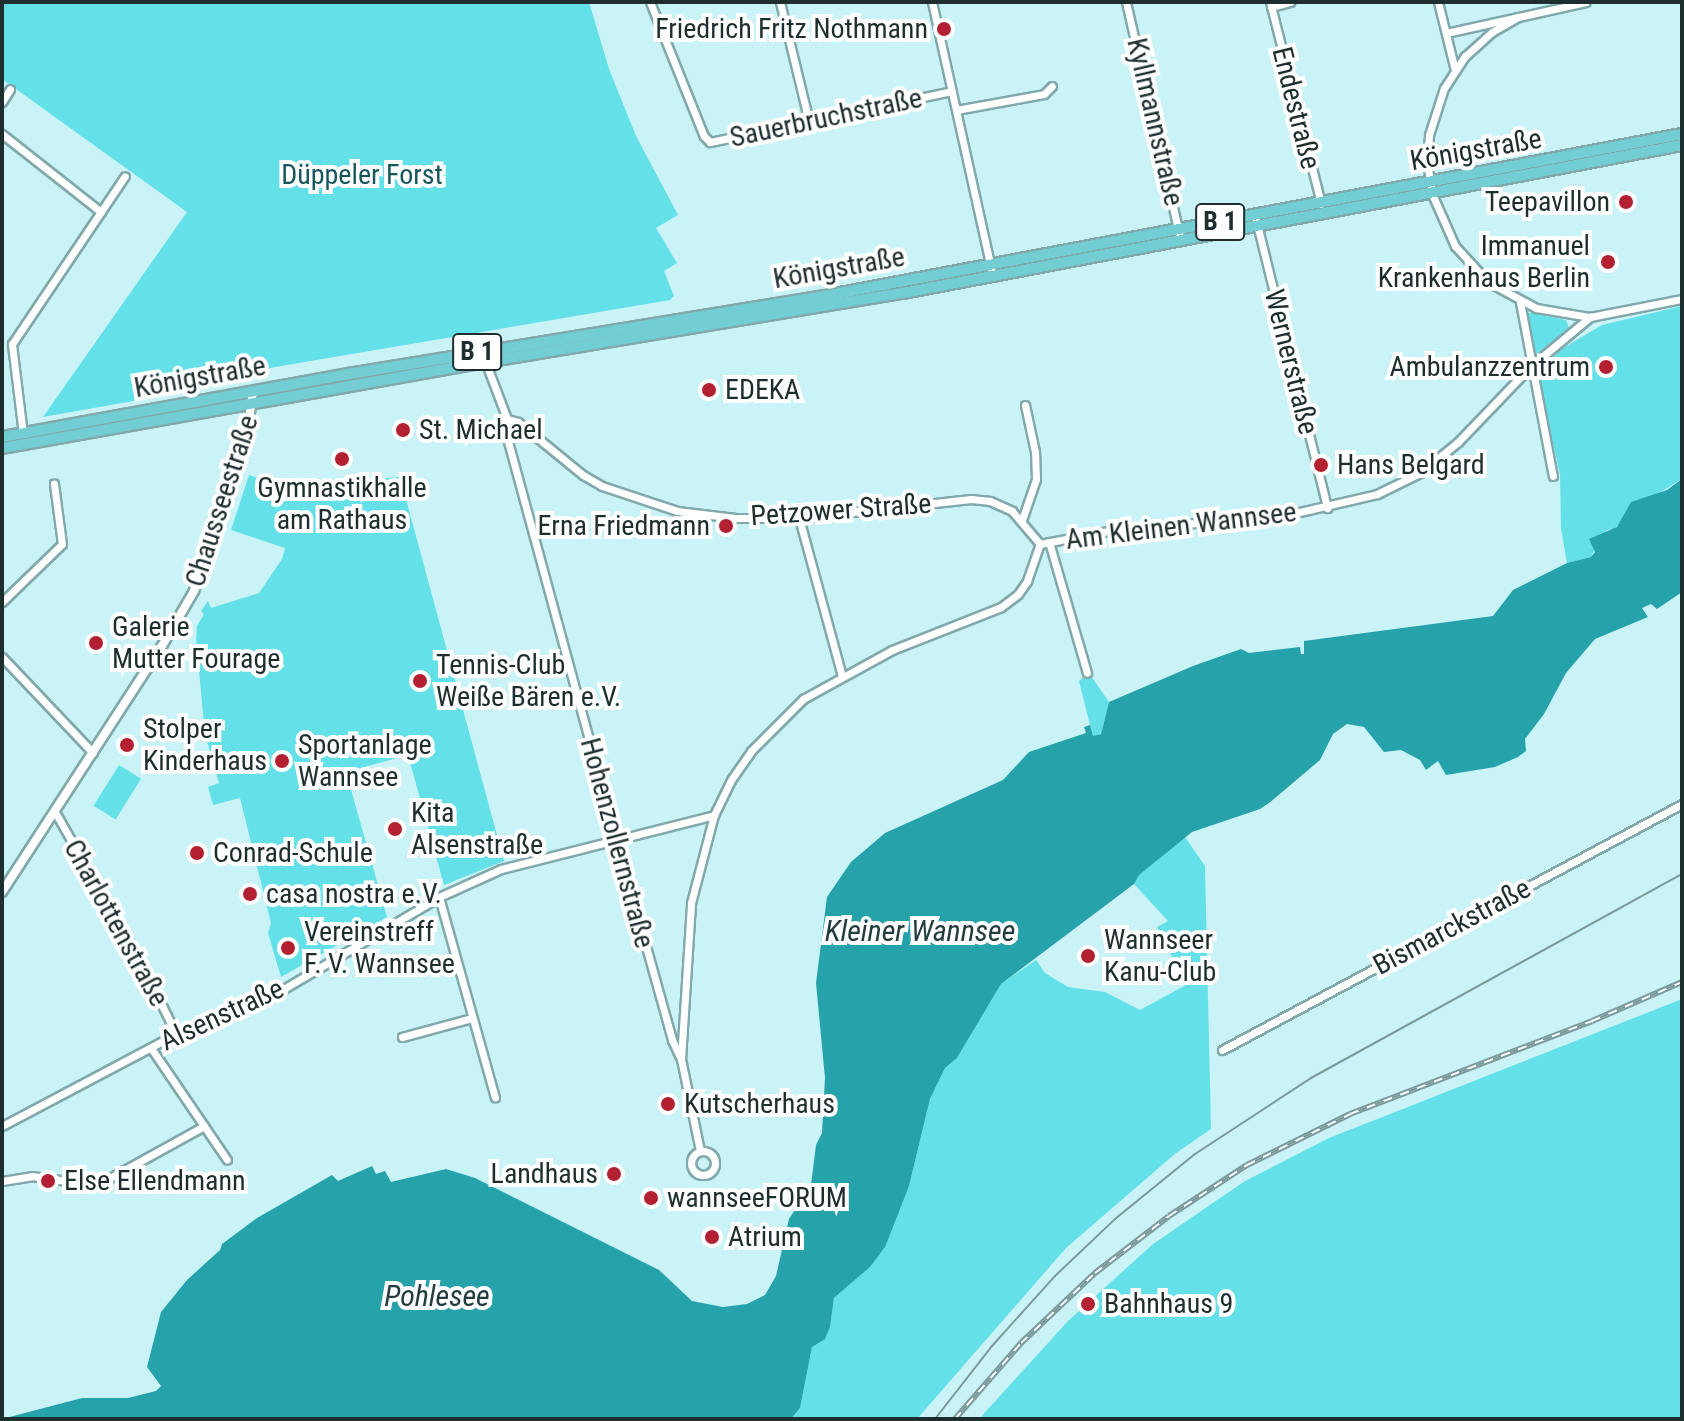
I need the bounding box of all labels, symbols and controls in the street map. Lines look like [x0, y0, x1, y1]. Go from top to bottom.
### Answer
place label: Friedrich Fritz Nothmann [655, 12, 928, 46]
marker: Friedrich Fritz Nothmann [935, 20, 953, 38]
street label: Kyllmannstraße [1119, 35, 1191, 209]
street label: Endestraße [1265, 43, 1327, 173]
street label: Sauerbruchstraße [727, 81, 925, 155]
street label: Königstraße [1408, 122, 1544, 178]
park label: Düppeler Forst [281, 158, 443, 192]
place label: Teepavillon [1485, 185, 1610, 219]
marker: Teepavillon [1617, 193, 1635, 211]
road number: B 1 [1194, 200, 1246, 244]
place label: Immanuel Krankenhaus Berlin [1378, 229, 1590, 295]
street label: Königstraße [771, 240, 907, 296]
marker: Immanuel Krankenhaus Berlin [1597, 251, 1619, 273]
street label: Wernerstraße [1257, 286, 1325, 438]
road number: B 1 [451, 330, 503, 374]
street label: Königstraße [132, 349, 268, 405]
place label: Ambulanzzentrum [1390, 350, 1590, 384]
marker: Ambulanzzentrum [1597, 358, 1615, 376]
place label: EDEKA [725, 373, 800, 407]
marker: EDEKA [700, 381, 718, 399]
street label: Chausseestraße [178, 411, 266, 591]
place label: St. Michael [419, 413, 543, 447]
marker: St. Michael [394, 421, 412, 439]
place label: Hans Belgard [1337, 448, 1485, 482]
marker: Gymnastikhalle am Rathaus [333, 450, 351, 468]
marker: Hans Belgard [1312, 456, 1330, 474]
place label: Gymnastikhalle am Rathaus [257, 471, 427, 537]
street label: Petzower Straße [749, 487, 933, 533]
street label: Am Kleinen Wannsee [1064, 495, 1298, 557]
place label: Erna Friedmann [537, 509, 710, 543]
marker: Erna Friedmann [717, 517, 735, 535]
place label: Galerie Mutter Fourage [112, 610, 280, 676]
marker: Galerie Mutter Fourage [87, 634, 105, 652]
place label: Tennis-Club Weiße Bären e.V. [436, 648, 621, 714]
marker: Tennis-Club Weiße Bären e.V. [411, 672, 429, 690]
place label: Stolper Kinderhaus [143, 712, 267, 778]
place label: Sportanlage Wannsee [298, 728, 432, 794]
street label: Hohenzollernstraße [573, 734, 661, 952]
marker: Stolper Kinderhaus [118, 736, 136, 754]
marker: Sportanlage Wannsee [273, 752, 291, 770]
place label: Kita Alsenstraße [411, 796, 543, 862]
marker: Kita Alsenstraße [386, 820, 404, 838]
street label: Charlottenstraße [56, 834, 176, 1012]
place label: Conrad-Schule [213, 836, 373, 870]
marker: Conrad-Schule [188, 844, 206, 862]
street label: Bismarckstraße [1368, 872, 1536, 982]
place label: casa nostra e.V. [266, 877, 442, 911]
marker: casa nostra e.V. [241, 885, 259, 903]
water label: Kleiner Wannsee [825, 913, 1015, 949]
place label: Vereinstreff F. V. Wannsee [304, 915, 455, 981]
place label: Wannseer Kanu-Club [1104, 923, 1216, 989]
marker: Vereinstreff F. V. Wannsee [279, 939, 297, 957]
marker: Wannseer Kanu-Club [1079, 947, 1097, 965]
street label: Alsenstraße [155, 972, 289, 1058]
place label: Kutscherhaus [684, 1087, 835, 1121]
marker: Kutscherhaus [659, 1095, 677, 1113]
place label: Landhaus [491, 1157, 598, 1191]
place label: Else Ellendmann [64, 1164, 246, 1198]
marker: Landhaus [605, 1165, 623, 1183]
marker: Else Ellendmann [39, 1172, 57, 1190]
place label: wannseeFORUM [667, 1181, 847, 1215]
marker: wannseeFORUM [642, 1189, 660, 1207]
place label: Atrium [728, 1220, 802, 1254]
marker: Atrium [703, 1228, 721, 1246]
water label: Pohlesee [384, 1278, 490, 1314]
place label: Bahnhaus 9 [1104, 1287, 1233, 1321]
marker: Bahnhaus 9 [1079, 1295, 1097, 1313]

